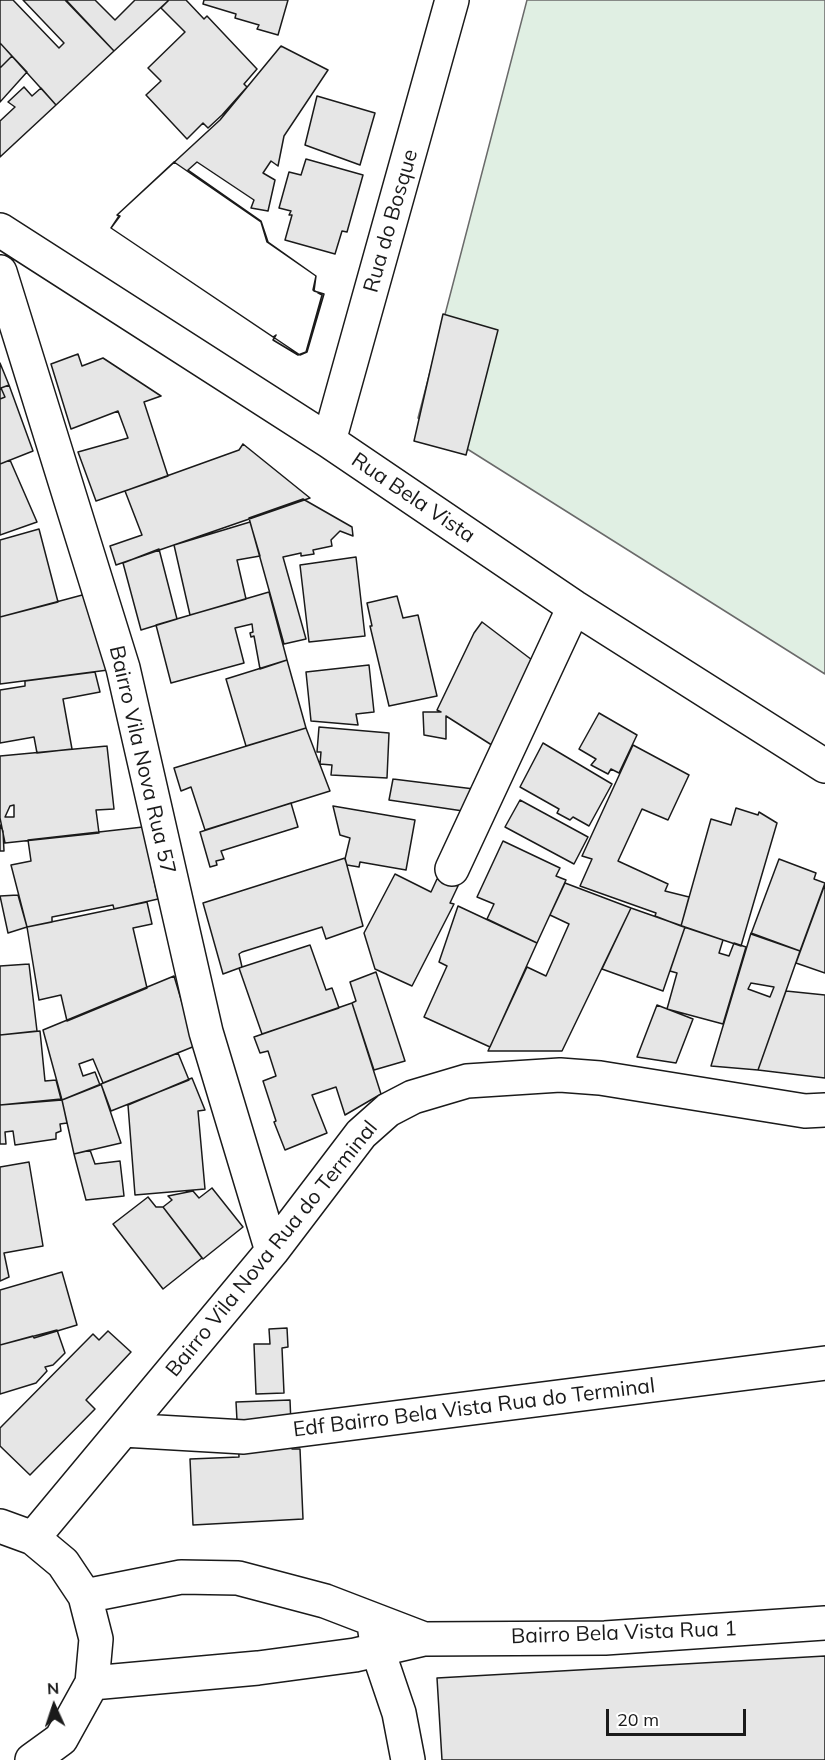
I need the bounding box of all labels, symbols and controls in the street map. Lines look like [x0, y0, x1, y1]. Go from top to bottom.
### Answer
street label: Rua do Bosque [359, 147, 423, 295]
street label: Rua Bela Vista [346, 447, 480, 549]
street label: Bairro Vila Nova Rua 57 [103, 643, 181, 877]
street label: Bairro Vila Nova Rua do Terminal [161, 1116, 383, 1382]
street label: Edf Bairro Bela Vista Rua do Terminal [292, 1373, 656, 1443]
street label: Bairro Bela Vista Rua 1 [511, 1616, 737, 1650]
north arrow [24, 1676, 84, 1736]
text: N [46, 1678, 60, 1698]
scale bar [609, 1697, 748, 1735]
text: 20 m [617, 1708, 659, 1731]

